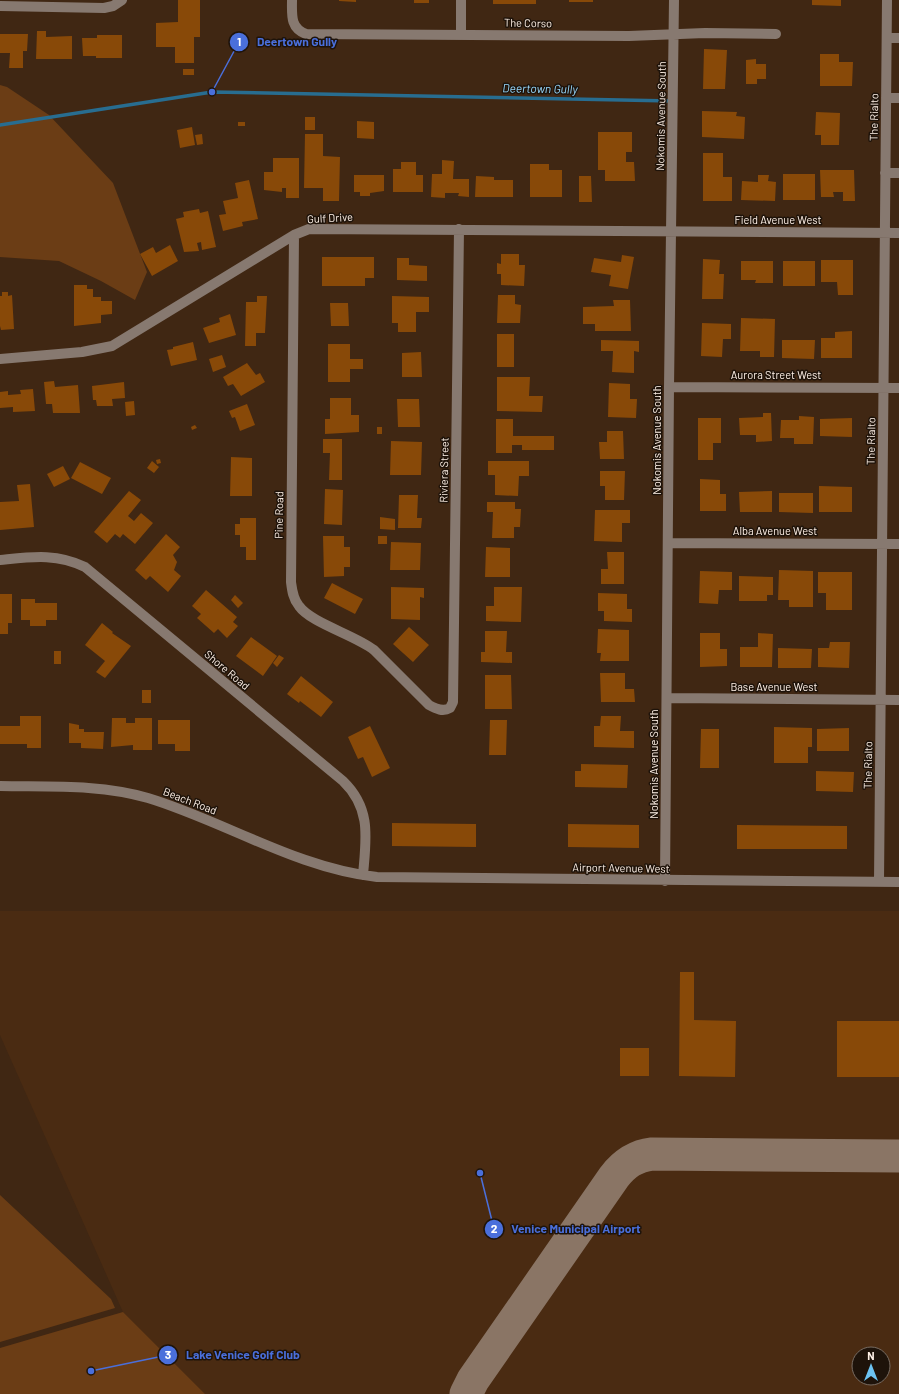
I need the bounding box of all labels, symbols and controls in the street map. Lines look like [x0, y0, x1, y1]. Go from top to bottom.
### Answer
street label: The Corso [504, 16, 552, 29]
callout: Deertown Gully [229, 30, 345, 54]
text: 1 [237, 34, 241, 48]
text: Deertown Gully [257, 34, 337, 48]
street label: Nokomis Avenue South [653, 61, 668, 171]
water label: Deertown Gully [502, 80, 578, 96]
street label: The Rialto [867, 93, 880, 141]
street label: Gulf Drive [307, 210, 353, 225]
street label: Field Avenue West [735, 213, 821, 226]
street label: Aurora Street West [731, 368, 821, 381]
street label: Nokomis Avenue South [650, 385, 663, 495]
street label: The Rialto [864, 417, 877, 465]
street label: Riviera Street [436, 437, 451, 503]
street label: Pine Road [272, 491, 285, 539]
street label: Alba Avenue West [733, 524, 817, 537]
street label: Shore Road [202, 647, 252, 692]
street label: Base Avenue West [730, 680, 818, 693]
street label: Nokomis Avenue South [647, 709, 660, 819]
street label: The Rialto [861, 741, 874, 789]
street label: Beach Road [161, 784, 219, 817]
street label: Airport Avenue West [572, 860, 670, 875]
callout: Venice Municipal Airport [484, 1217, 649, 1241]
text: 2 [491, 1221, 498, 1235]
text: Venice Municipal Airport [511, 1221, 641, 1235]
callout: Lake Venice Golf Club [158, 1343, 308, 1367]
north arrow [851, 1346, 891, 1386]
text: 3 [165, 1347, 171, 1361]
text: Lake Venice Golf Club [186, 1347, 300, 1361]
text: N [867, 1349, 875, 1362]

